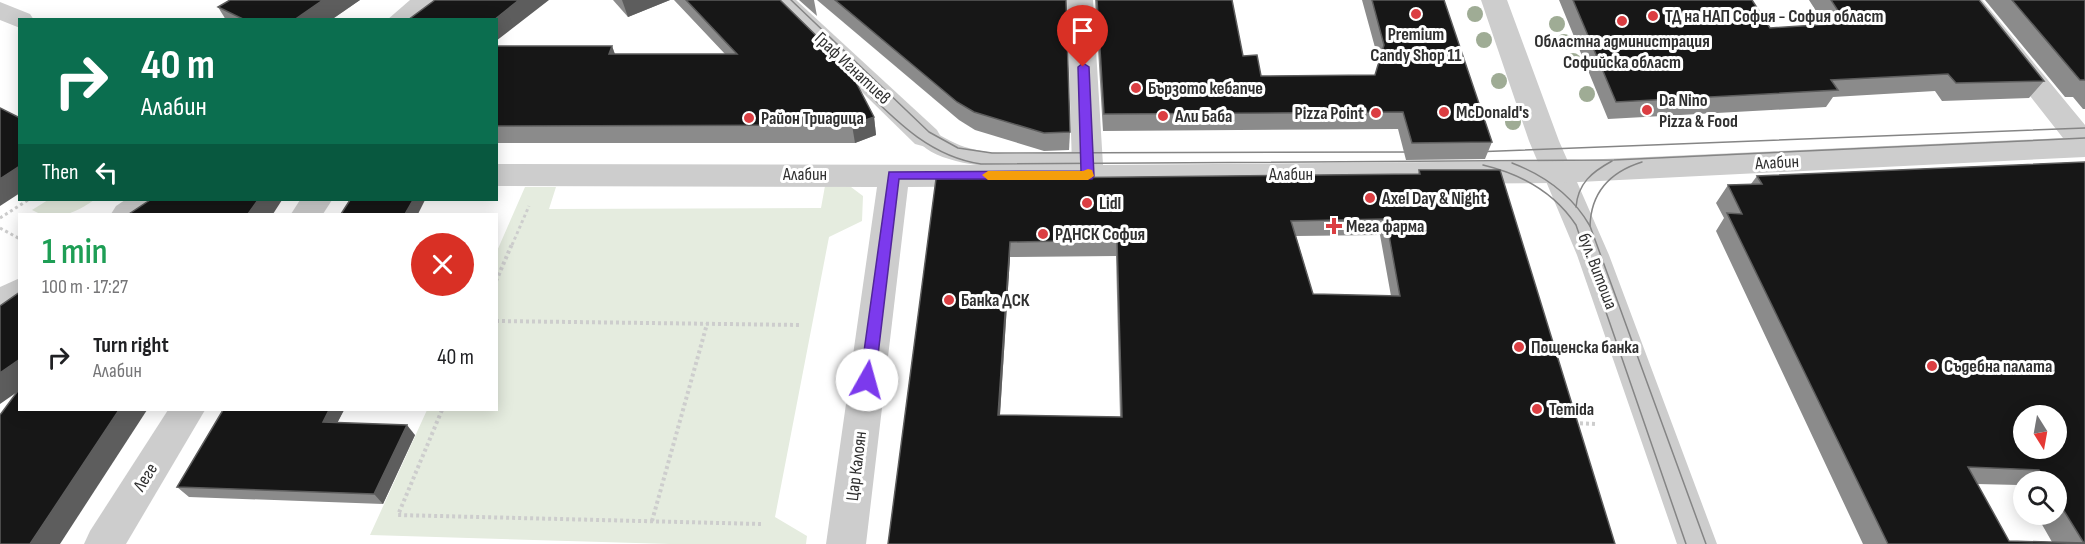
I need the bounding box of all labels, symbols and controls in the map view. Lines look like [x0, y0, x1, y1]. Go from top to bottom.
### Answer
pin [1057, 5, 1108, 67]
place label: ТД на НАП София - София област [1665, 6, 1883, 27]
marker: Premium Candy Shop 11 [1409, 7, 1423, 21]
marker: ТД на НАП София - София област [1646, 9, 1660, 23]
icon: arrive [1066, 14, 1099, 47]
marker: Областна администрация Софийска област [1615, 14, 1629, 28]
place label: Premium Candy Shop 11 [1370, 24, 1462, 66]
street label: Граф Игнатиев [810, 28, 895, 109]
place label: Областна администрация Софийска област [1534, 31, 1710, 73]
text: 40 m [141, 40, 215, 91]
icon: right [42, 42, 120, 120]
place label: Бързото кебапче [1148, 78, 1263, 99]
marker: Бързото кебапче [1129, 81, 1143, 95]
place label: Da Nino Pizza & Food [1659, 90, 1738, 132]
text: Алабин [141, 91, 207, 123]
place label: McDonald's [1456, 102, 1529, 123]
place label: Pizza Point [1295, 103, 1364, 124]
marker: Da Nino Pizza & Food [1640, 103, 1654, 117]
marker: McDonald's [1437, 105, 1451, 119]
place label: Али Баба [1174, 106, 1232, 127]
marker: Pizza Point [1369, 106, 1383, 120]
place label: Район Триадица [761, 108, 864, 129]
marker: Али Баба [1156, 109, 1170, 123]
marker: Район Триадица [742, 111, 756, 125]
street label: Алабин [1754, 151, 1800, 174]
icon: left [90, 156, 123, 189]
text: Then [42, 159, 78, 186]
street label: Алабин [782, 164, 827, 185]
street label: Алабин [1268, 164, 1313, 185]
place label: Axel Day & Night [1381, 188, 1486, 209]
marker: Axel Day & Night [1363, 191, 1377, 205]
place label: Lidl [1099, 193, 1121, 214]
marker: Lidl [1080, 196, 1094, 210]
place label: Мега фарма [1346, 216, 1424, 237]
marker: Мега фарма [1327, 219, 1341, 233]
place label: РДНСК София [1055, 224, 1145, 245]
marker: РДНСК София [1036, 227, 1050, 241]
street label: бул. Витоша [1573, 230, 1622, 312]
text: 1 min [42, 231, 107, 274]
button: close [411, 233, 474, 296]
text: 100 m · 17:27 [42, 275, 128, 299]
place label: Банка ДСК [961, 290, 1030, 311]
marker: Банка ДСК [942, 293, 956, 307]
text: Turn right [93, 332, 169, 359]
place label: Пощенска банка [1531, 337, 1639, 358]
marker: Пощенска банка [1512, 340, 1526, 354]
icon: right [42, 341, 75, 374]
text: 40 m [437, 344, 474, 371]
position arrow [835, 348, 899, 412]
place label: Съдебна палата [1944, 356, 2052, 377]
text: Алабин [93, 359, 142, 383]
marker: Съдебна палата [1925, 359, 1939, 373]
place label: Temida [1549, 399, 1594, 420]
marker: Temida [1530, 402, 1544, 416]
north arrow [2013, 405, 2067, 459]
map controls [2013, 405, 2067, 525]
street label: Цар Калоян [842, 430, 871, 502]
street label: Леге [128, 459, 162, 496]
button: search [2013, 471, 2067, 525]

